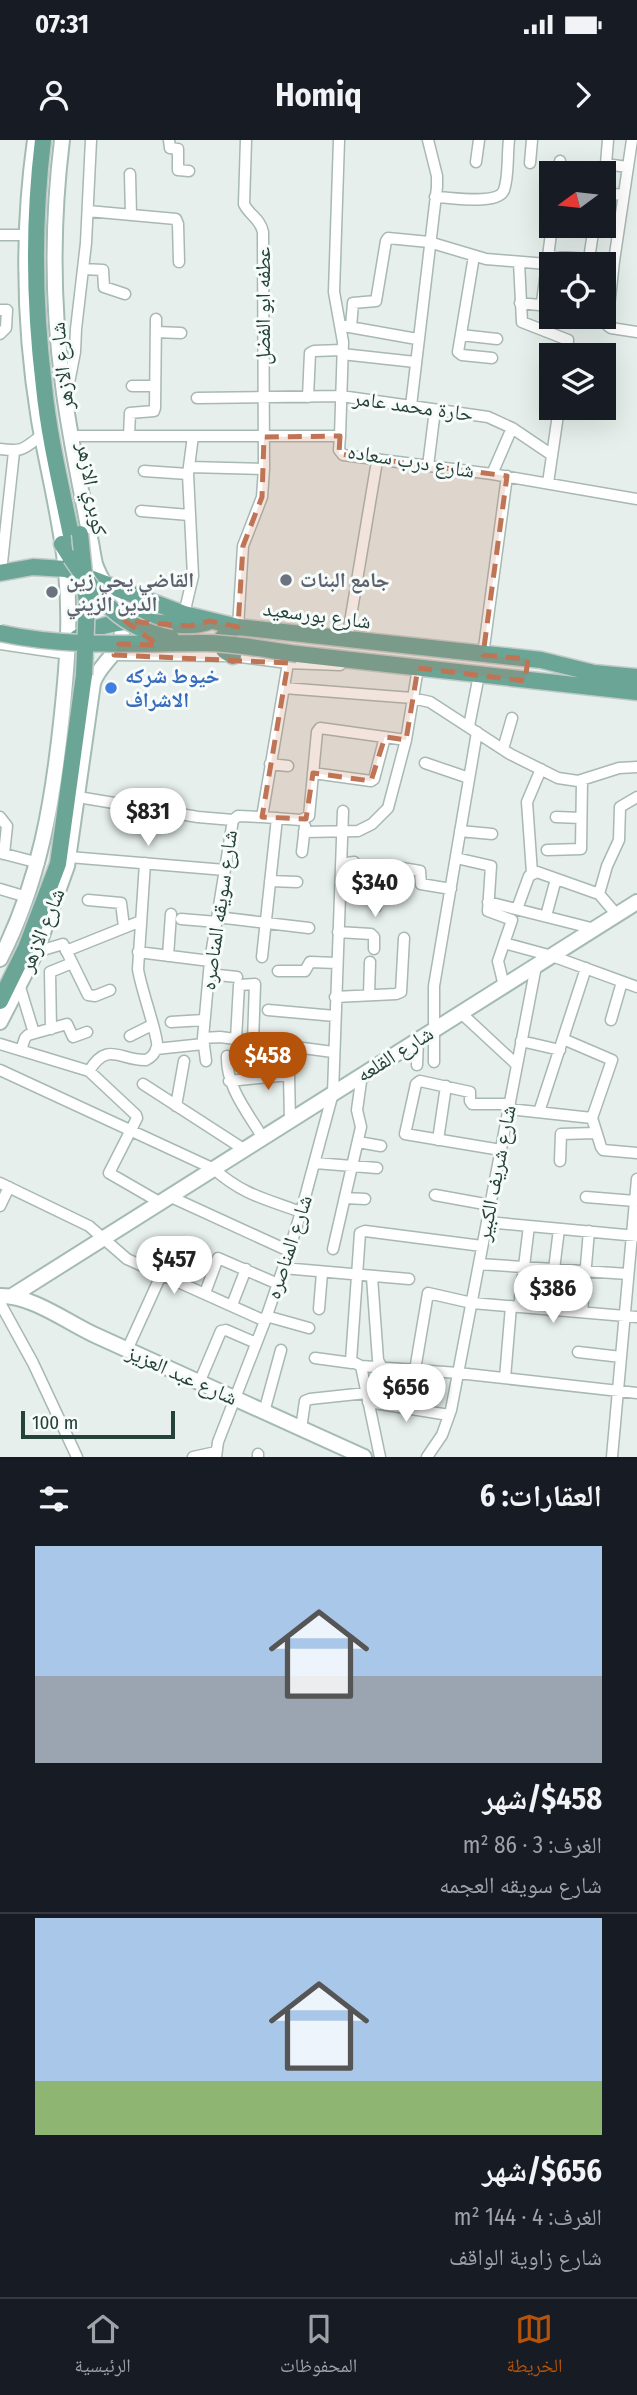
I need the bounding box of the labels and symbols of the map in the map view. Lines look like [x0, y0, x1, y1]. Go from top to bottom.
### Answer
north arrow [539, 161, 616, 238]
street label: عطفه ابو الفضل [250, 246, 276, 365]
street label: شارع الازهر [44, 321, 80, 412]
street label: حارة محمد عامر [350, 385, 475, 427]
street label: شارع درب سعاده [346, 438, 476, 484]
street label: كوبري الازهر [68, 440, 113, 538]
place label: القاضي يحي زين الدين الزيني [66, 567, 194, 620]
place label: جامع البنات [300, 567, 390, 594]
marker: جامع البنات [278, 572, 294, 588]
marker: القاضي يحي زين الدين الزيني [44, 584, 60, 600]
street label: شارع بورسعيد [262, 595, 372, 635]
place label: خيوط شركه الاشراف [125, 663, 220, 713]
marker: خيوط شركه الاشراف [103, 680, 119, 696]
pin: $831 [107, 788, 189, 848]
street label: شارع سويقه المناصره [195, 828, 243, 992]
pin: $340 [334, 860, 416, 919]
street label: شارع الازهر [13, 884, 71, 977]
street label: شارع القلعه [352, 1020, 438, 1088]
pin: $458 [227, 1032, 309, 1092]
street label: شارع شريف الكبير [470, 1103, 522, 1244]
street label: شارع المناصره [260, 1192, 318, 1302]
pin: $457 [133, 1236, 215, 1296]
pin: $386 [512, 1266, 594, 1325]
street label: شارع عبد العزيز [122, 1339, 242, 1411]
pin: $656 [365, 1364, 447, 1424]
scale bar [21, 1408, 175, 1440]

